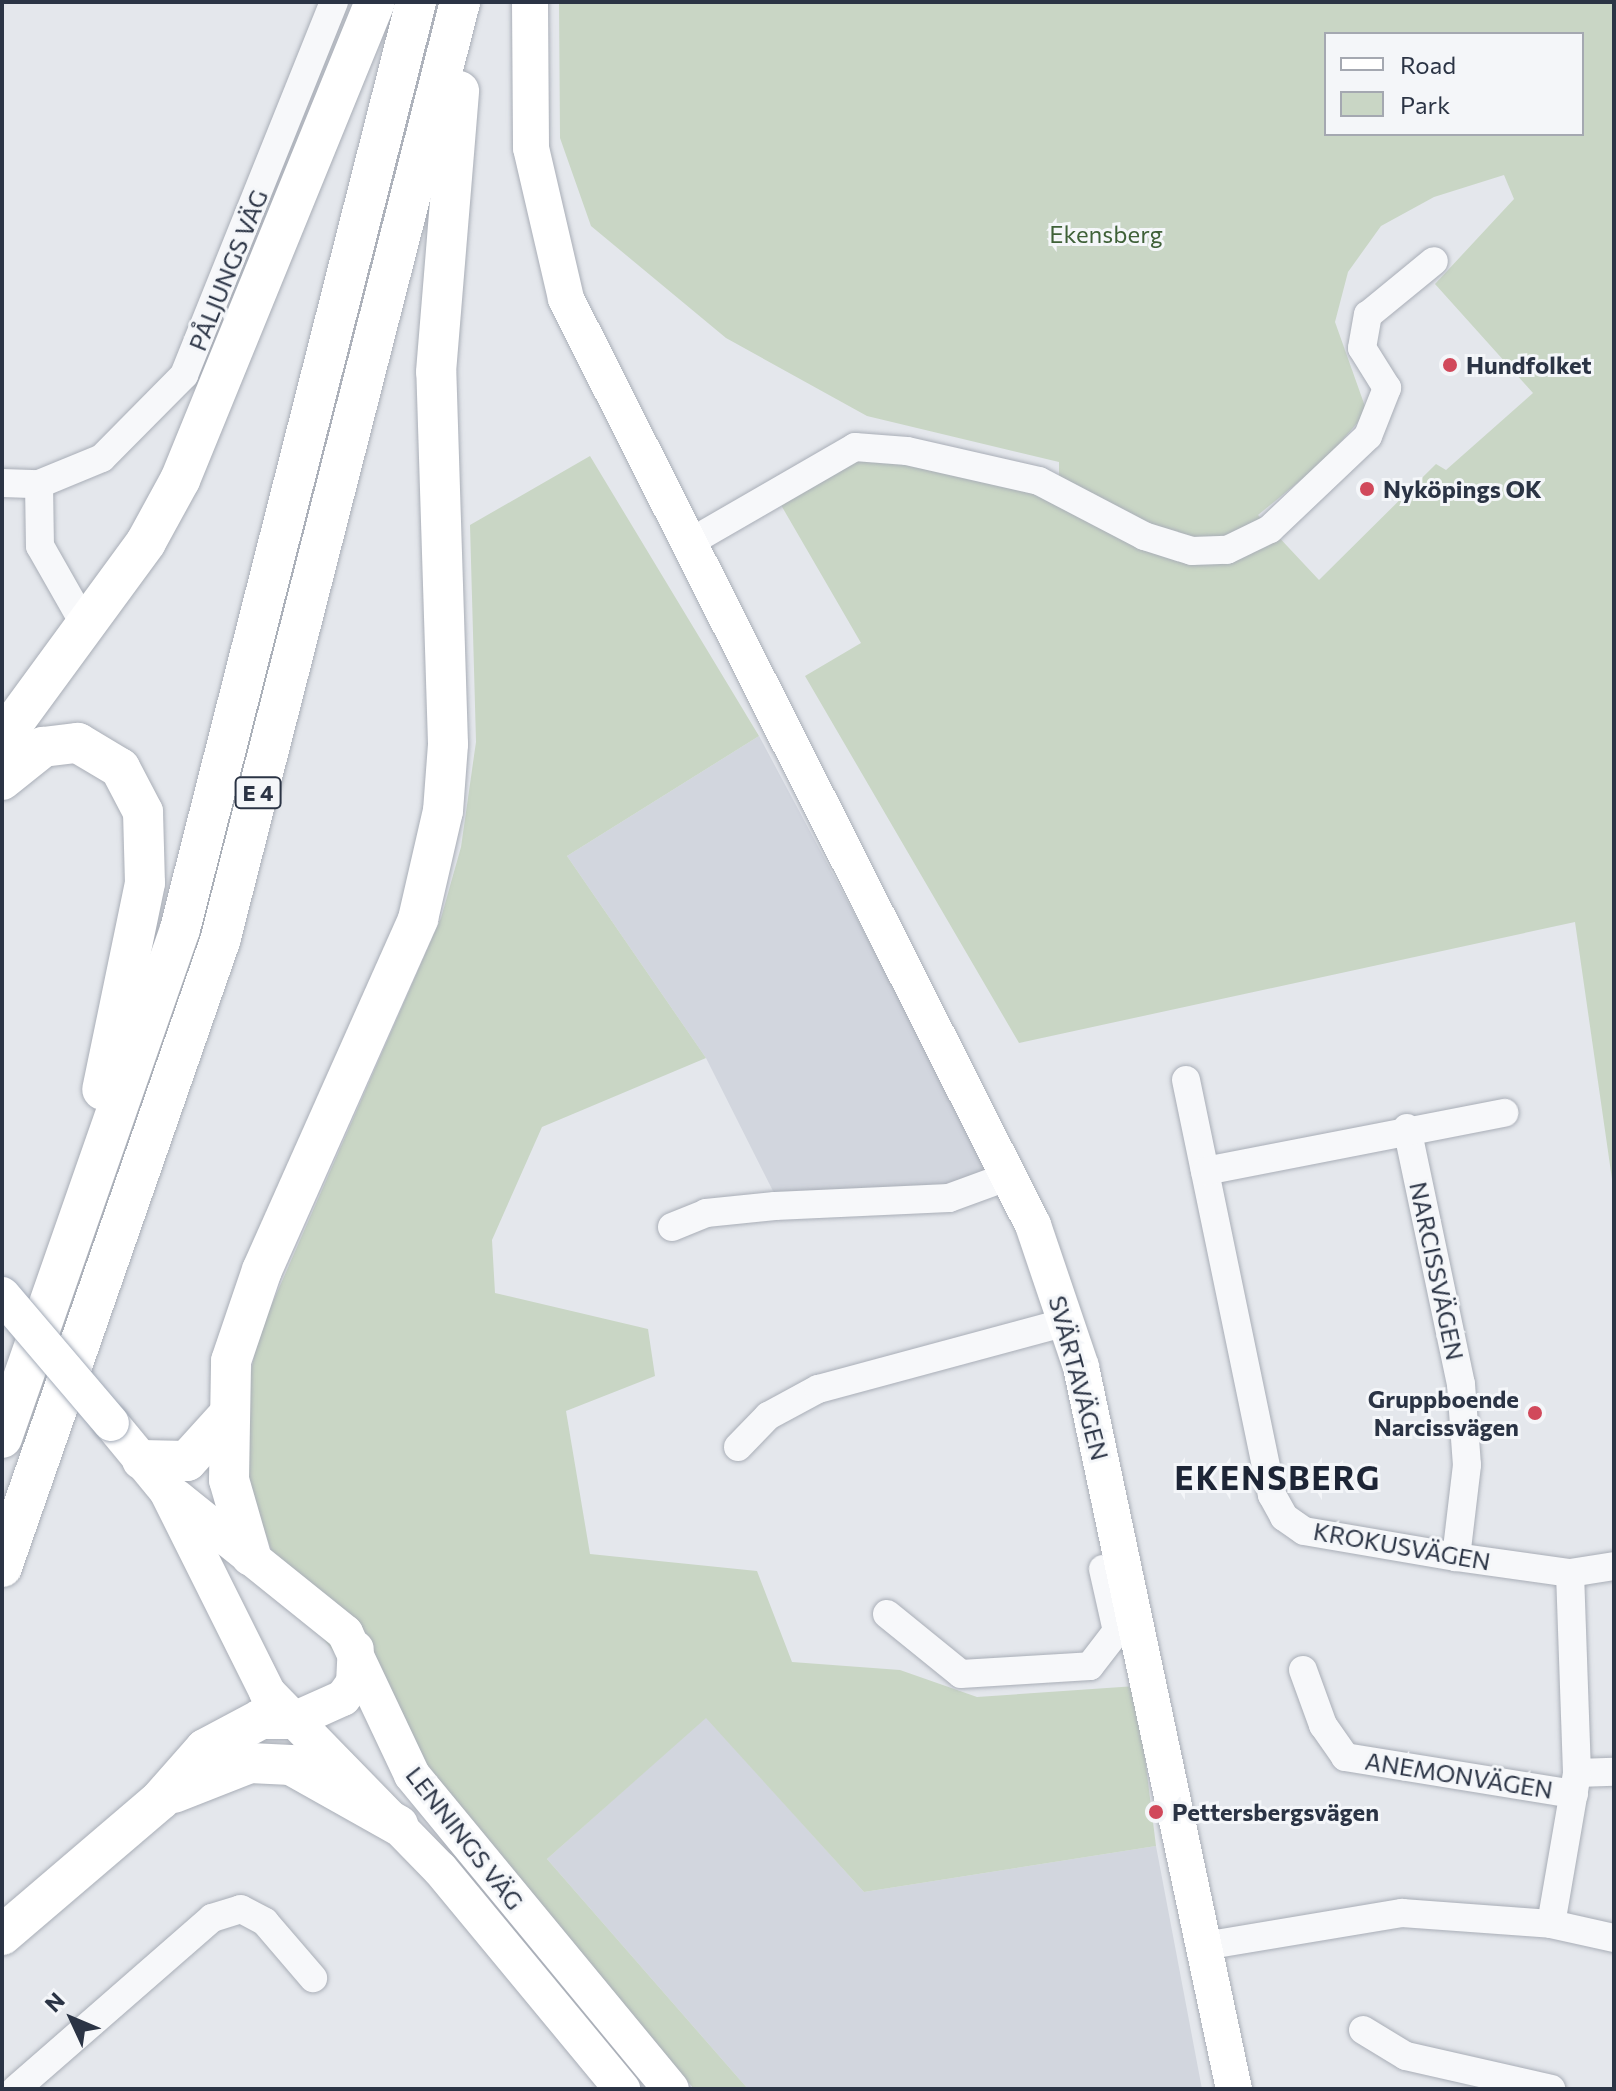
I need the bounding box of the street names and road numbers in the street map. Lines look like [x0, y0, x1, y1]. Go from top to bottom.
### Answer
street label: PÅLJUNGS VÄG [183, 185, 273, 355]
road number: E 4 [234, 775, 282, 811]
street label: NARCISSVÄGEN [1404, 1179, 1470, 1363]
street label: SVÄRTAVÄGEN [1043, 1293, 1115, 1463]
street label: KROKUSVÄGEN [1311, 1516, 1493, 1576]
street label: ANEMONVÄGEN [1363, 1746, 1555, 1804]
street label: LENNINGS VÄG [400, 1761, 530, 1915]

